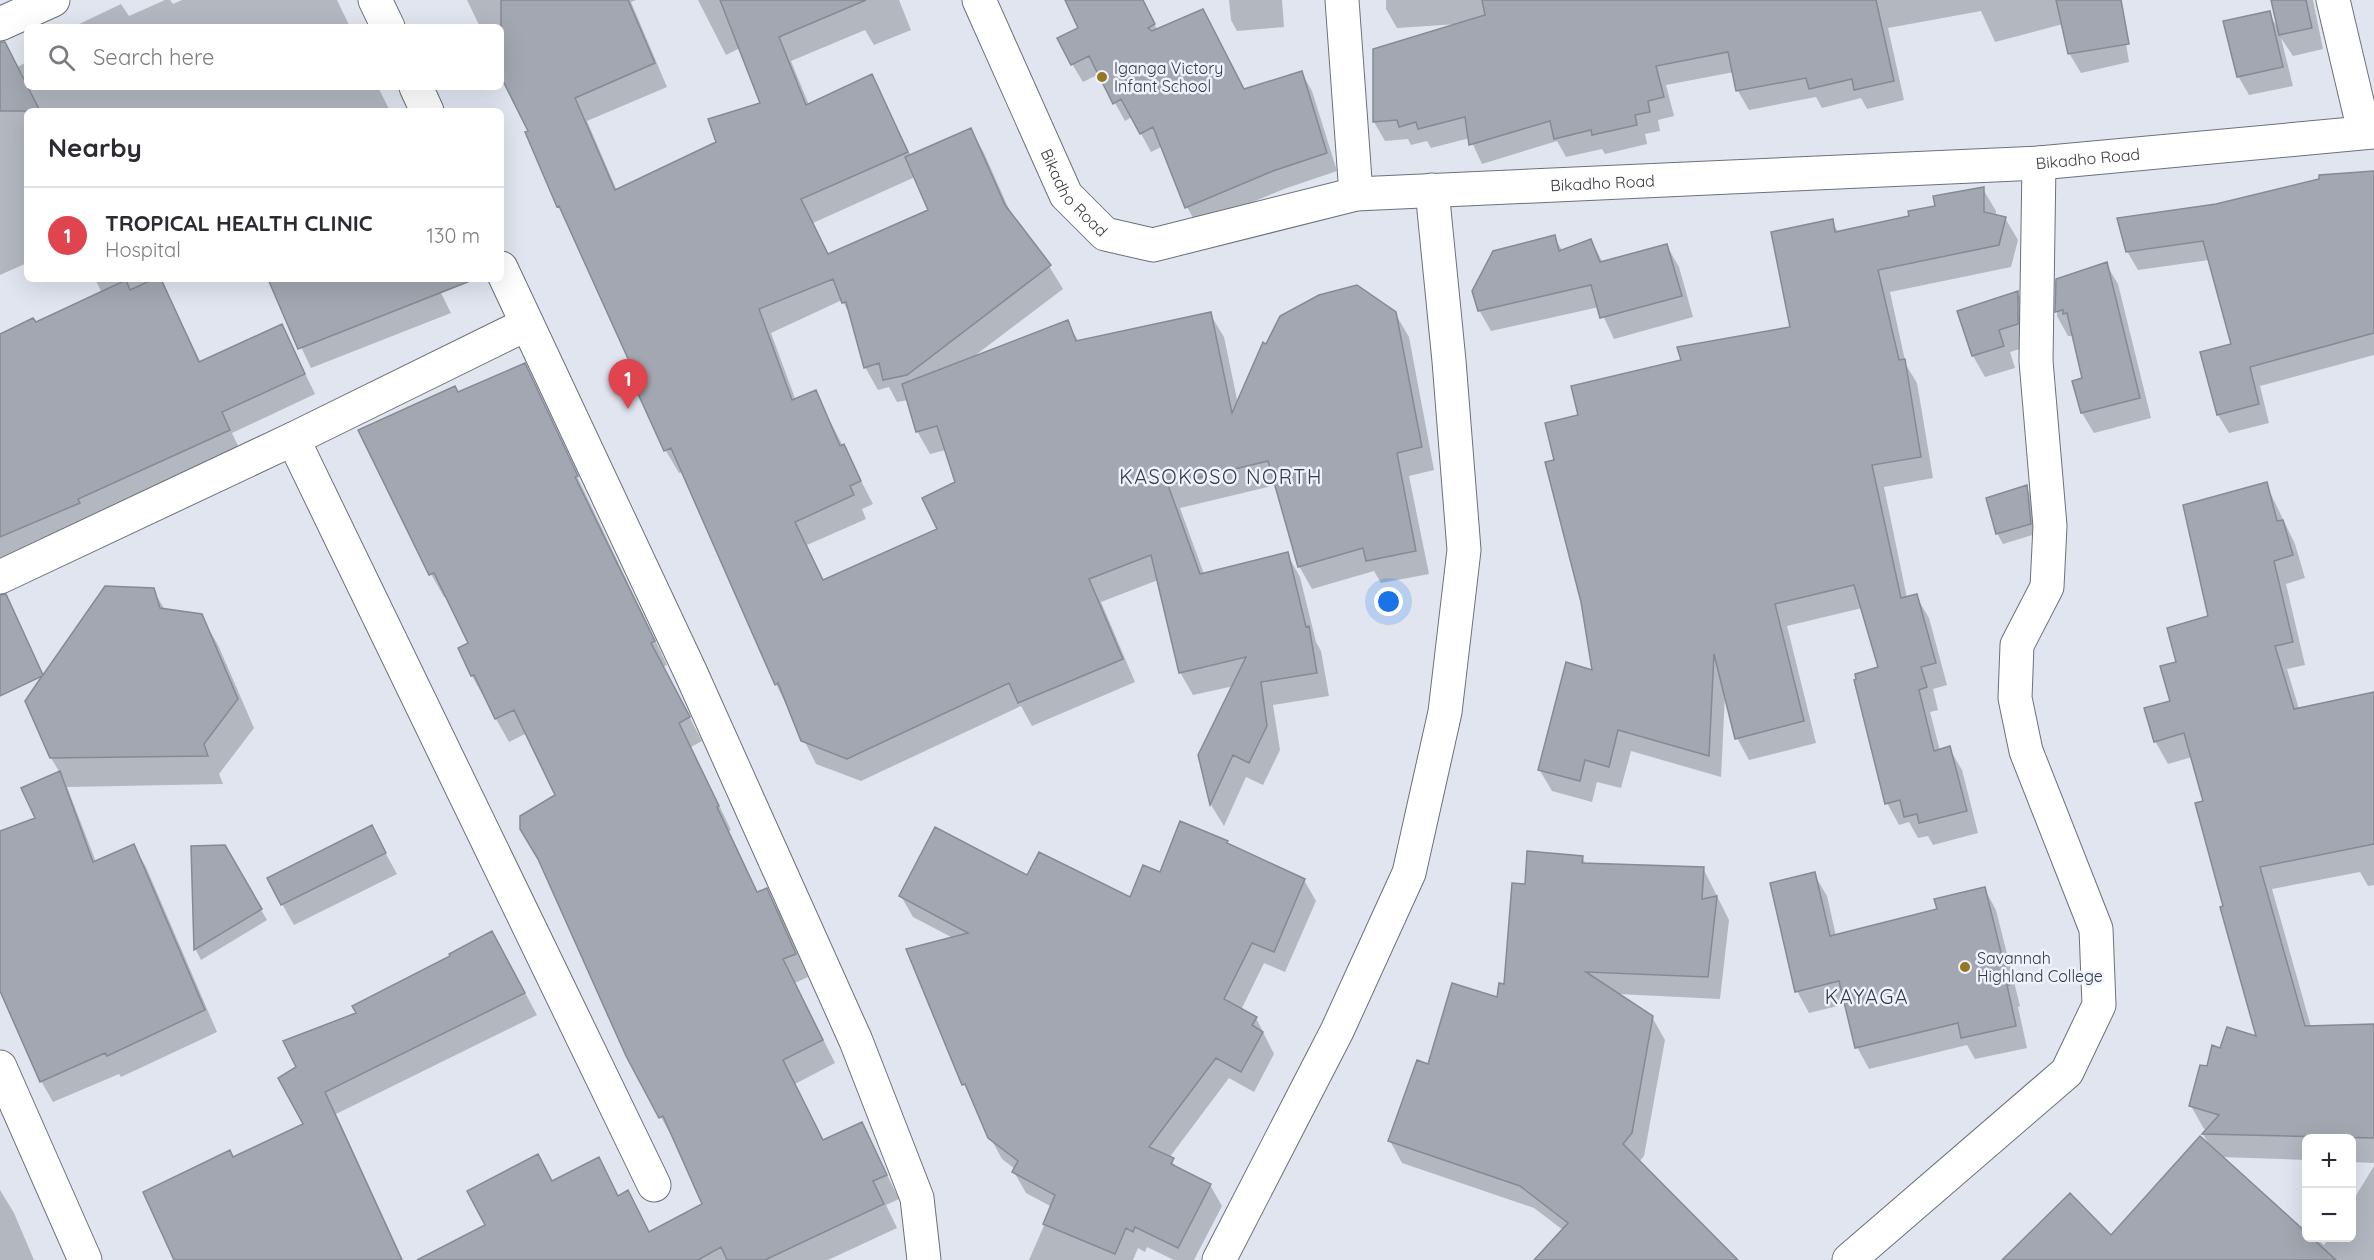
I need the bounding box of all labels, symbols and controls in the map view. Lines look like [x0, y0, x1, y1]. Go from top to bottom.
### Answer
search box [24, 24, 504, 90]
icon: search [45, 41, 78, 74]
text: Search here [93, 43, 214, 71]
place label: Iganga Victory Infant School [1114, 58, 1223, 96]
marker: Iganga Victory Infant School [1095, 70, 1109, 84]
text: Nearby [48, 131, 142, 164]
street label: Bikadho Road [2035, 144, 2141, 173]
street label: Bikadho Road [1037, 145, 1112, 241]
street label: Bikadho Road [1550, 170, 1655, 195]
text: TROPICAL HEALTH CLINIC [105, 209, 373, 237]
text: 1 [64, 223, 71, 248]
text: 130 m [427, 223, 480, 248]
text: Hospital [105, 237, 181, 262]
pin: 1 [608, 360, 648, 409]
district label: KASOKOSO NORTH [1119, 464, 1323, 489]
your location [1374, 587, 1403, 616]
place label: Savannah Highland College [1977, 948, 2103, 986]
marker: Savannah Highland College [1958, 960, 1972, 974]
district label: KAYAGA [1825, 984, 1909, 1009]
map controls [2302, 1134, 2356, 1242]
button: + [2302, 1134, 2356, 1188]
button: − [2302, 1188, 2356, 1242]

